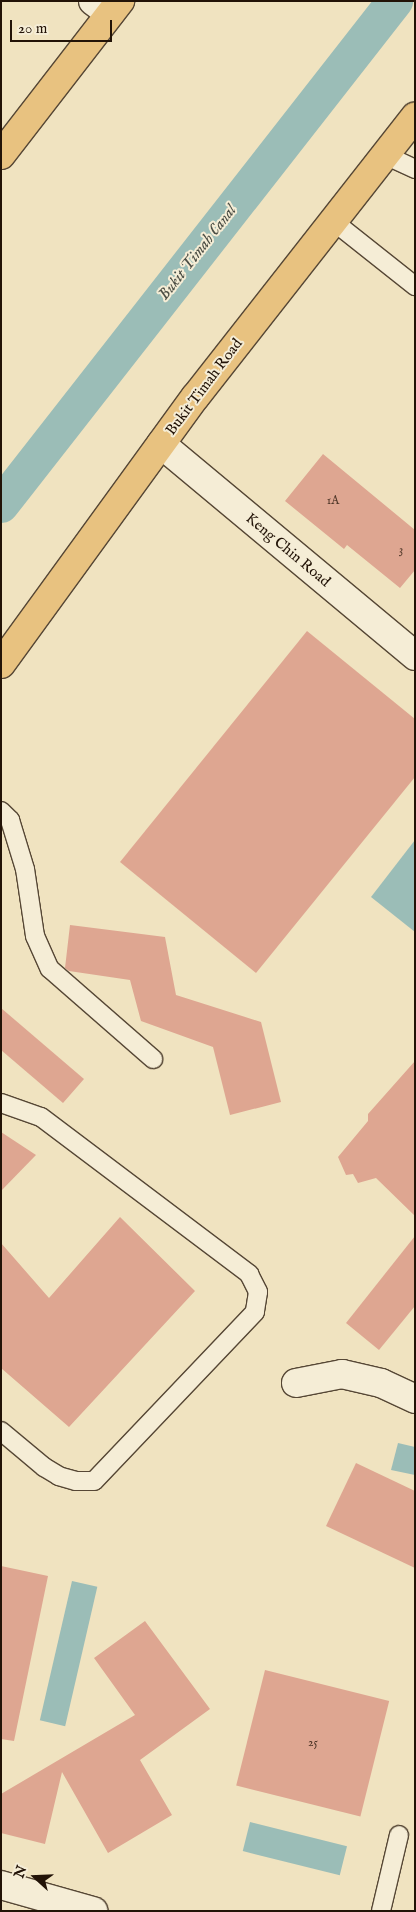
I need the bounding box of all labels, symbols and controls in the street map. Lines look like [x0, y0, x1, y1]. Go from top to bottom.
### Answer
scale bar [12, 10, 115, 42]
text: 20 m [18, 19, 47, 38]
water label: Bukit Timah Canal [155, 202, 241, 304]
street label: Bukit Timah Road [162, 335, 246, 439]
house number: 1A [327, 494, 339, 508]
street label: Keng Chin Road [242, 509, 334, 591]
house number: 3 [399, 543, 403, 557]
house number: 25 [308, 1736, 318, 1750]
north arrow [10, 1852, 60, 1902]
text: N [10, 1863, 31, 1881]

